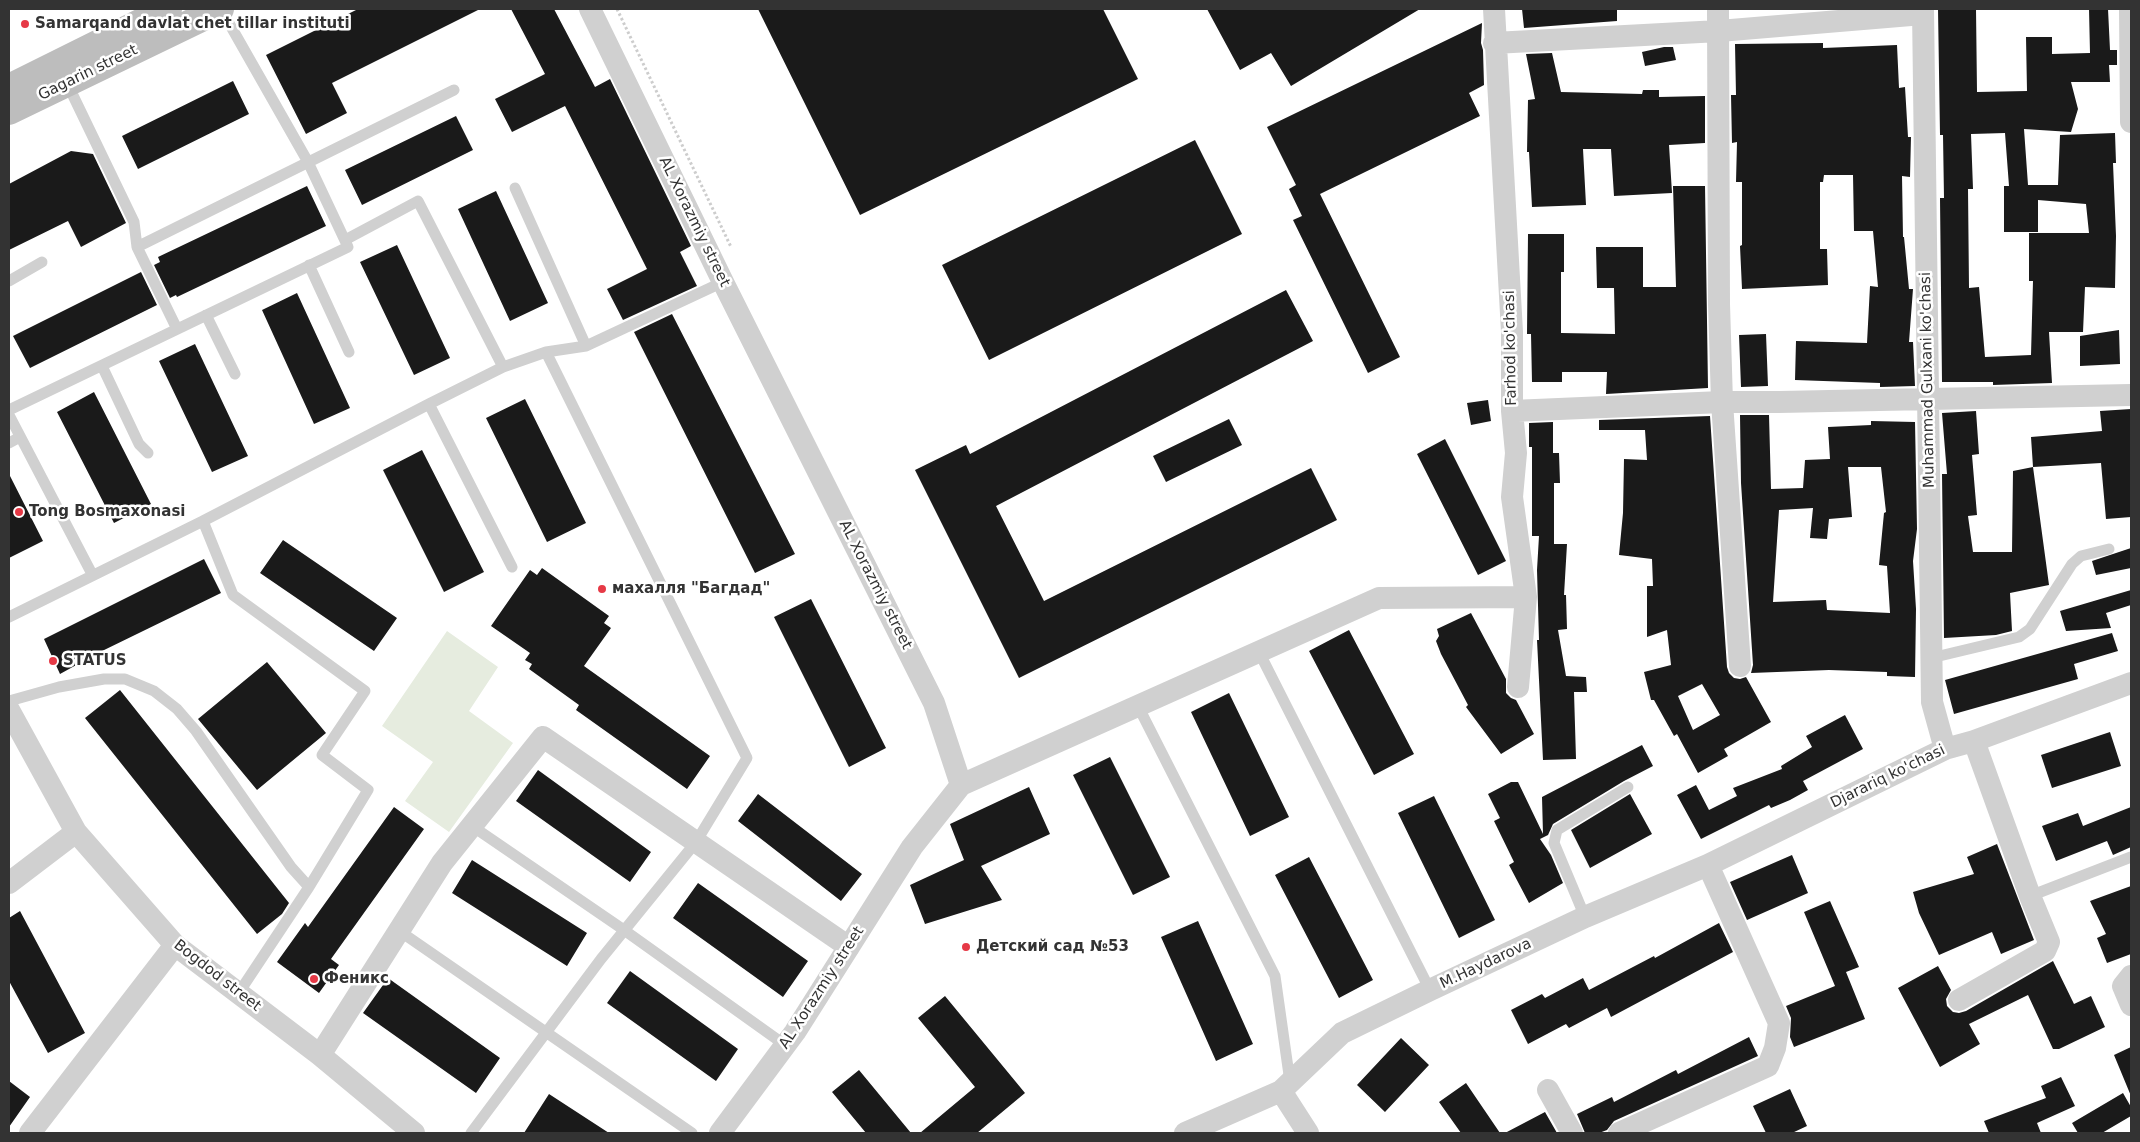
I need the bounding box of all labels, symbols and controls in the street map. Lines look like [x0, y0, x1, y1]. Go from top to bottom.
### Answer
place label: Samarqand davlat chet tillar instituti [35, 15, 350, 33]
marker: Samarqand davlat chet tillar instituti [19, 18, 31, 30]
street label: Gagarin street [36, 41, 140, 105]
street label: AL Xorazmiy street [655, 154, 733, 290]
street label: Muhammad Gulxani ko'chasi [1917, 272, 1939, 488]
street label: Farhod ko'chasi [1501, 290, 1521, 406]
place label: Tong Bosmaxonasi [29, 503, 185, 521]
marker: Tong Bosmaxonasi [13, 506, 25, 518]
street label: AL Xorazmiy street [835, 517, 915, 653]
place label: махалля "Багдад" [612, 580, 770, 598]
marker: махалля "Багдад" [596, 583, 608, 595]
place label: STATUS [63, 652, 127, 670]
marker: STATUS [47, 655, 59, 667]
street label: Djarariq ko'chasi [1828, 741, 1948, 813]
street label: AL Xorazmiy street [776, 923, 868, 1053]
street label: M.Haydarova [1437, 935, 1535, 993]
street label: Bogdod street [170, 936, 264, 1016]
place label: Детский сад №53 [976, 938, 1129, 956]
marker: Детский сад №53 [960, 941, 972, 953]
place label: Феникс [324, 970, 389, 988]
marker: Феникс [308, 973, 320, 985]

